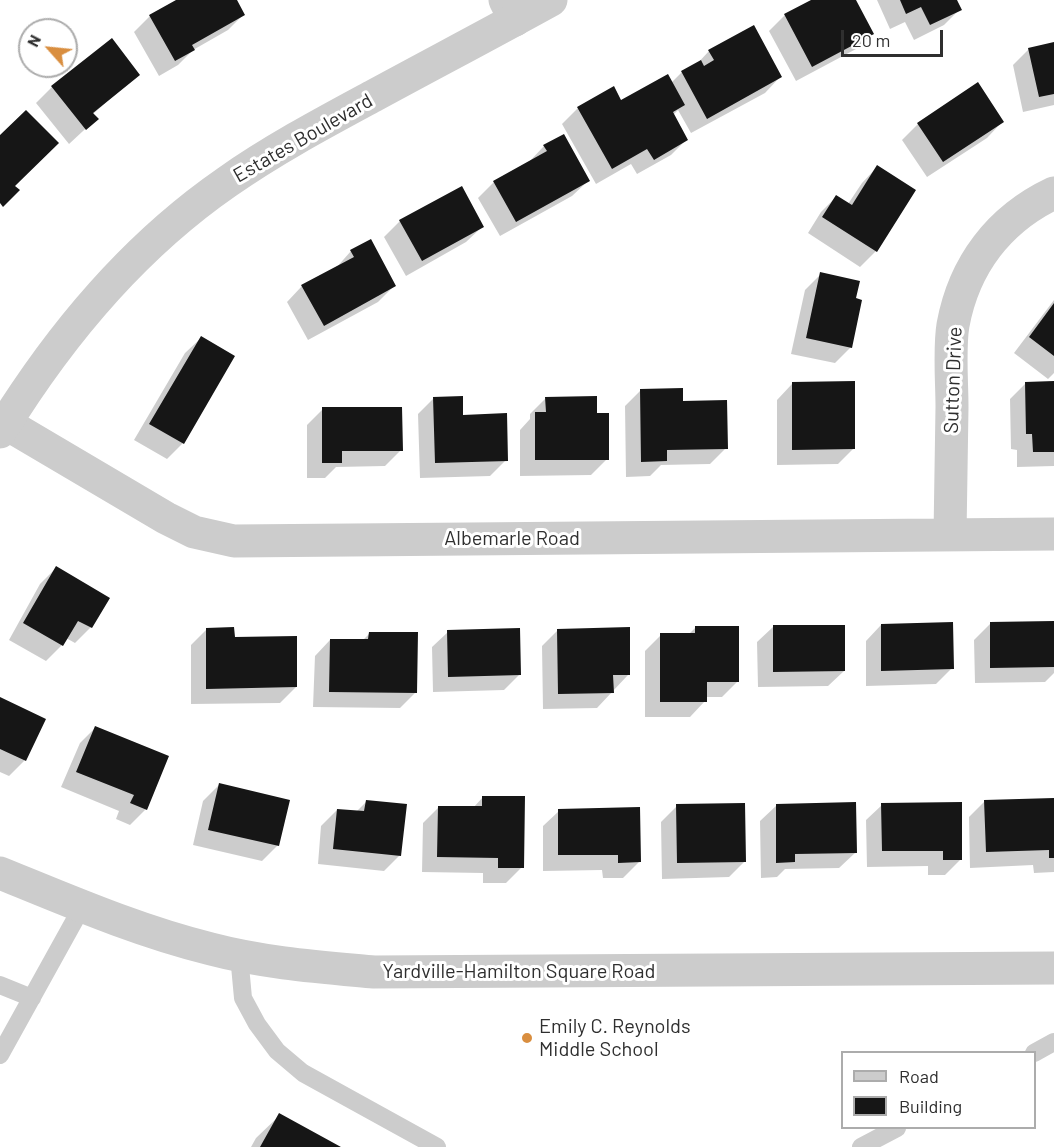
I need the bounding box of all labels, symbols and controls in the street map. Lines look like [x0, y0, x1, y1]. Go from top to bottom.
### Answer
north arrow [18, 18, 78, 78]
scale bar [844, 18, 946, 56]
text: 20 m [852, 29, 890, 51]
text: N [22, 31, 44, 50]
street label: Estates Boulevard [229, 88, 377, 188]
street label: Sutton Drive [939, 326, 967, 434]
street label: Albemarle Road [444, 526, 580, 550]
street label: Yardville-Hamilton Square Road [382, 959, 656, 983]
place label: Emily C. Reynolds Middle School [539, 1014, 691, 1061]
marker: Emily C. Reynolds Middle School [520, 1031, 534, 1045]
legend [841, 1051, 1036, 1129]
text: Road [899, 1065, 939, 1087]
text: Building [899, 1095, 962, 1117]

